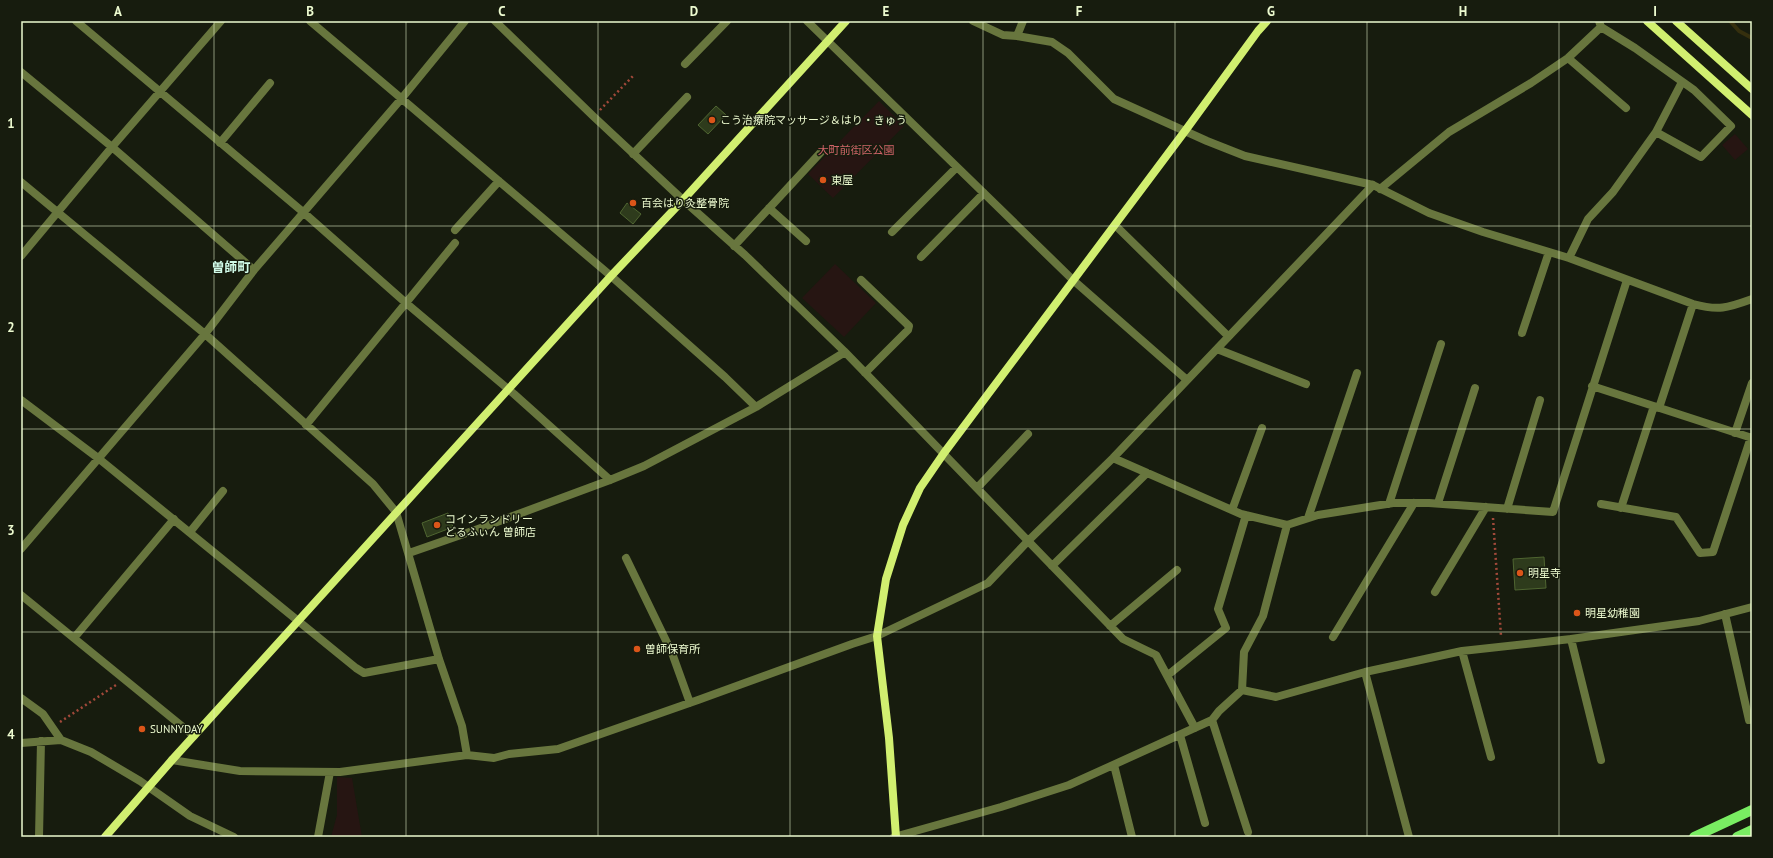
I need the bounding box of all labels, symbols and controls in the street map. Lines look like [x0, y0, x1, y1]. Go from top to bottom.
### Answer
text: A [114, 3, 122, 20]
text: B [306, 3, 314, 20]
text: C [498, 3, 506, 20]
text: D [690, 3, 698, 20]
text: E [883, 3, 890, 20]
text: F [1076, 3, 1083, 20]
text: G [1267, 3, 1275, 20]
text: H [1459, 3, 1467, 20]
text: I [1653, 3, 1657, 20]
place label: こう治療院マッサージ＆はり・きゅう [720, 113, 907, 127]
text: 1 [7, 115, 15, 132]
marker: こう治療院マッサージ＆はり・きゅう [707, 115, 717, 125]
park label: 大町前街区公園 [818, 143, 895, 157]
place label: 東屋 [831, 173, 853, 187]
marker: 東屋 [818, 175, 828, 185]
place label: 百会はり灸整骨院 [641, 196, 729, 210]
marker: 百会はり灸整骨院 [628, 198, 638, 208]
district label: 曽師町 [211, 259, 251, 276]
text: 2 [7, 319, 15, 336]
place label: コインランドリー どるふぃん 曽師店 [445, 512, 536, 539]
marker: コインランドリー どるふぃん 曽師店 [432, 520, 442, 530]
text: 3 [7, 522, 15, 539]
place label: 明星寺 [1528, 566, 1561, 580]
marker: 明星寺 [1515, 568, 1525, 578]
place label: 明星幼稚園 [1585, 606, 1640, 620]
marker: 明星幼稚園 [1572, 608, 1582, 618]
place label: 曽師保育所 [645, 642, 701, 656]
marker: 曽師保育所 [632, 644, 642, 654]
place label: SUNNYDAY [150, 722, 204, 736]
marker: SUNNYDAY [137, 724, 147, 734]
text: 4 [7, 726, 15, 743]

